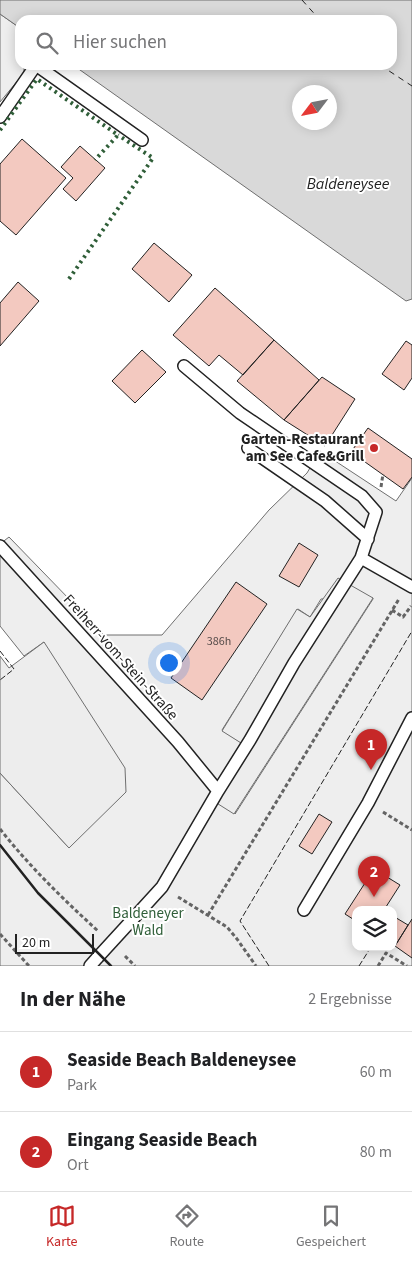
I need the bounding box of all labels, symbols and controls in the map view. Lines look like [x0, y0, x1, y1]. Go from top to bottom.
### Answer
search box [15, 15, 397, 70]
icon: search [33, 29, 61, 57]
text: Hier suchen [73, 29, 167, 56]
north arrow [292, 85, 337, 130]
water label: Baldeneysee [307, 173, 390, 195]
place label: Garten-Restaurant am See Cafe&Grill [241, 429, 365, 467]
marker: Garten-Restaurant am See Cafe&Grill [368, 442, 380, 454]
street label: Freiherr-vom-Stein-Straße [58, 590, 183, 725]
house number: 386h [207, 633, 231, 650]
your location [156, 650, 182, 676]
pin: 1 [355, 729, 387, 770]
pin: 2 [358, 856, 390, 897]
park label: Baldeneyer Wald [112, 903, 184, 941]
map controls [352, 906, 397, 951]
button: layers [352, 906, 397, 951]
scale bar [15, 931, 94, 954]
text: 20 m [22, 933, 50, 953]
text: In der Nähe [20, 984, 126, 1014]
text: 2 Ergebnisse [308, 988, 392, 1010]
text: Seaside Beach Baldeneysee [67, 1047, 296, 1074]
text: 1 [32, 1061, 40, 1083]
text: 60 m [360, 1061, 392, 1083]
text: Park [67, 1074, 97, 1096]
text: Eingang Seaside Beach [67, 1127, 257, 1154]
text: 2 [32, 1141, 40, 1163]
text: 80 m [360, 1141, 392, 1163]
text: Ort [67, 1154, 89, 1176]
tab: Karte [46, 1202, 77, 1252]
tab: Route [169, 1202, 204, 1252]
tab: Gespeichert [296, 1202, 366, 1252]

